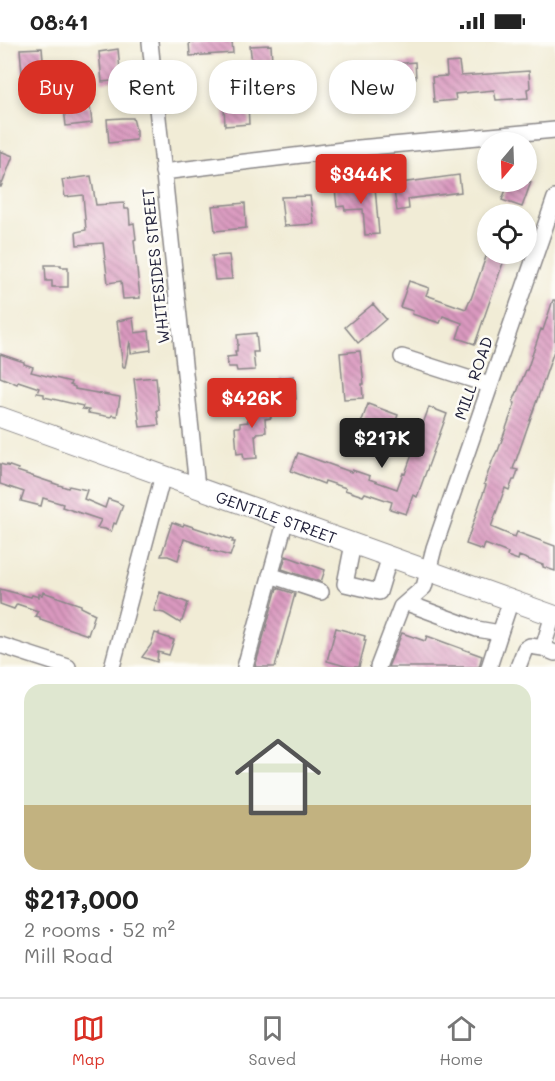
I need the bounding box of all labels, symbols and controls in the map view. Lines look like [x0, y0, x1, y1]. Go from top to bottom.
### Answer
text: 08:41 [30, 7, 88, 36]
chip: Buy [18, 60, 96, 114]
chip: Rent [108, 60, 197, 114]
chip: Filters [209, 60, 317, 114]
chip: New [329, 60, 416, 114]
north arrow [477, 132, 537, 192]
map controls [477, 132, 537, 264]
pin: $344K [319, 154, 403, 205]
text: $344K [330, 160, 392, 186]
street label: WHITESIDES STREET [136, 187, 174, 345]
button: locate [477, 204, 537, 264]
street label: MILL ROAD [449, 334, 497, 422]
pin: $426K [210, 378, 294, 429]
text: $426K [221, 384, 283, 410]
pin: $217K [340, 418, 424, 469]
text: $217K [354, 424, 410, 450]
street label: GENTILE STREET [213, 485, 340, 548]
icon: home [224, 723, 332, 831]
text: $217,000 [24, 882, 139, 916]
text: 2 rooms · 52 m² [24, 916, 175, 942]
text: Mill Road [24, 942, 112, 968]
tab: Map [72, 1012, 105, 1069]
tab: Saved [248, 1012, 296, 1069]
tab: Home [440, 1012, 483, 1069]

